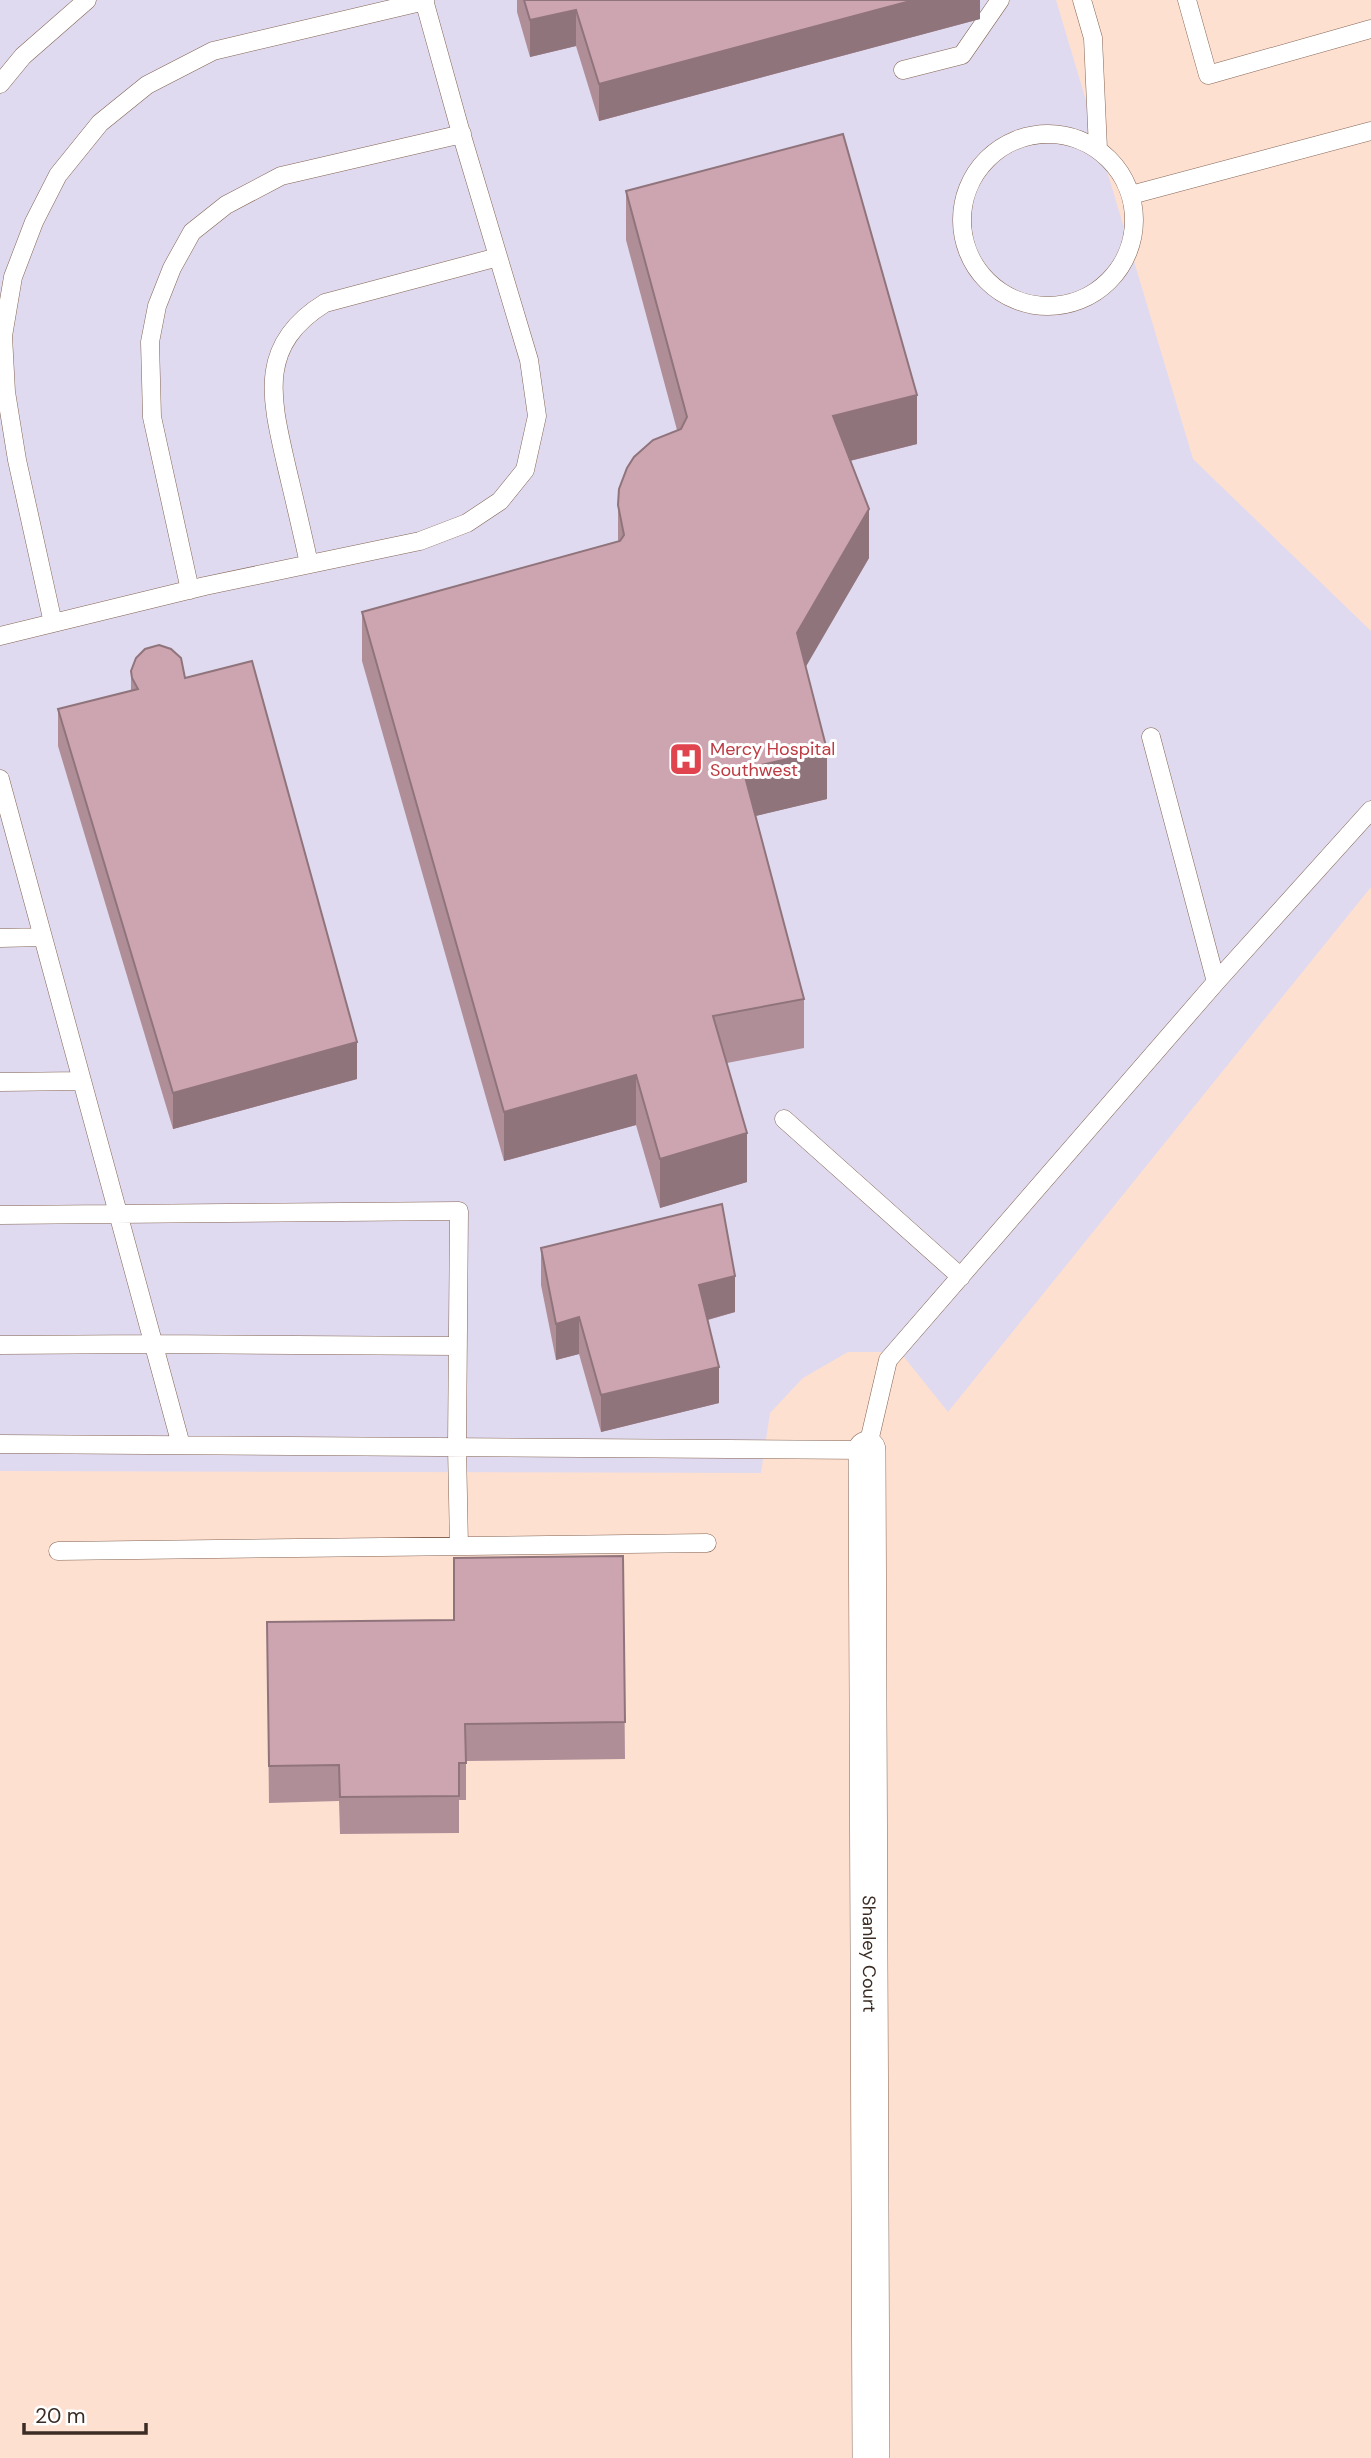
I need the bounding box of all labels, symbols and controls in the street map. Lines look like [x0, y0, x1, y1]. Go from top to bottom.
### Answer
place label: Mercy Hospital Southwest [710, 737, 835, 782]
hospital icon: Mercy Hospital Southwest [667, 740, 705, 778]
street label: Shanley Court [857, 1895, 881, 2013]
scale bar [24, 2392, 147, 2436]
text: 20 m [35, 2402, 86, 2430]

